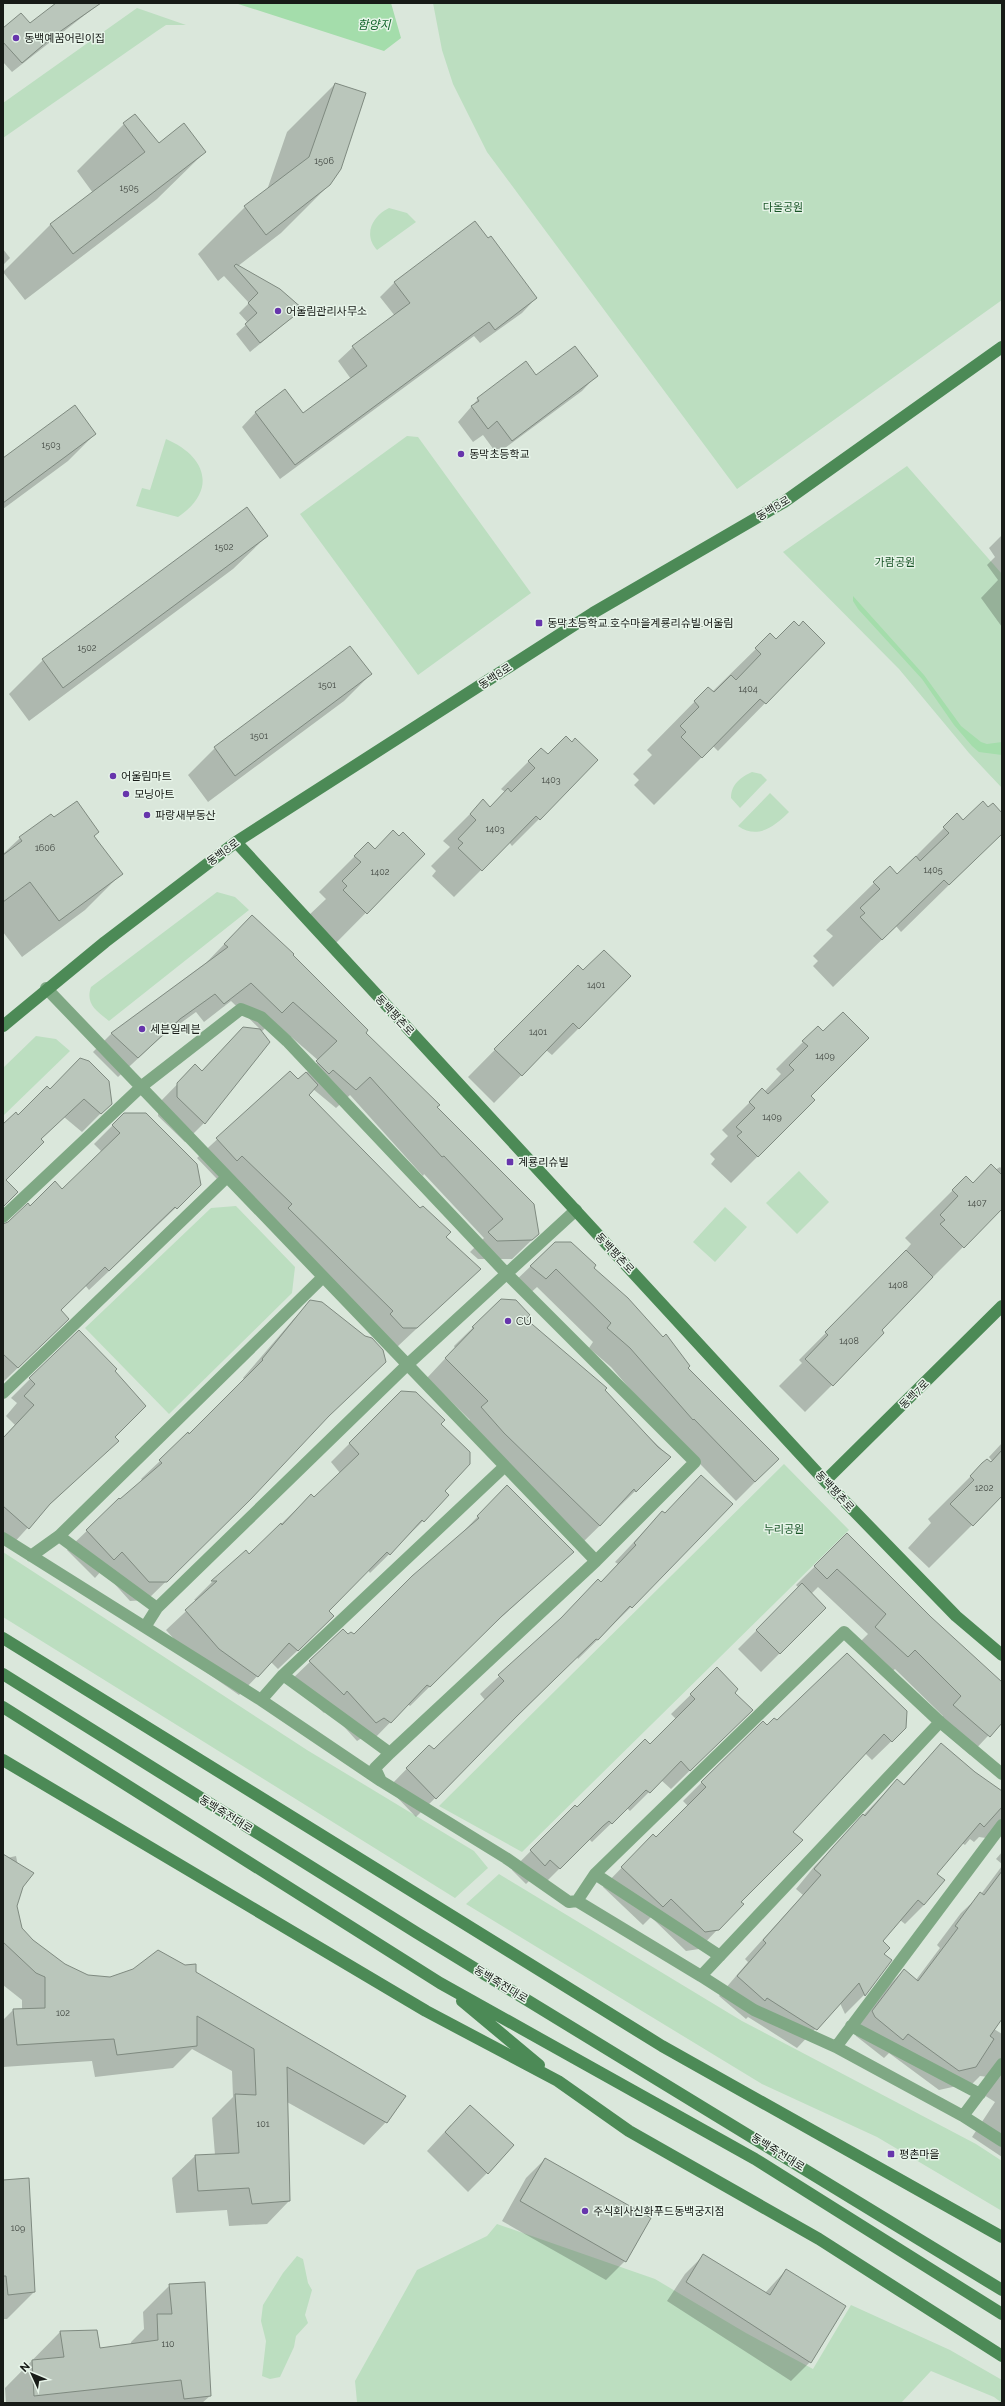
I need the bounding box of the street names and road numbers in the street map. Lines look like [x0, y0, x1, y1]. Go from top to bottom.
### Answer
street label: 동백8로 [754, 493, 792, 524]
street label: 동백8로 [476, 661, 514, 692]
street label: 동백8로 [205, 836, 242, 869]
street label: 동백평촌로 [373, 992, 417, 1038]
street label: 동백평촌로 [593, 1230, 637, 1276]
street label: 동백7로 [897, 1377, 932, 1412]
street label: 동백평촌로 [813, 1468, 857, 1514]
street label: 동백죽전대로 [197, 1793, 255, 1836]
street label: 동백죽전대로 [471, 1963, 530, 2006]
street label: 동백죽전대로 [749, 2131, 807, 2174]

